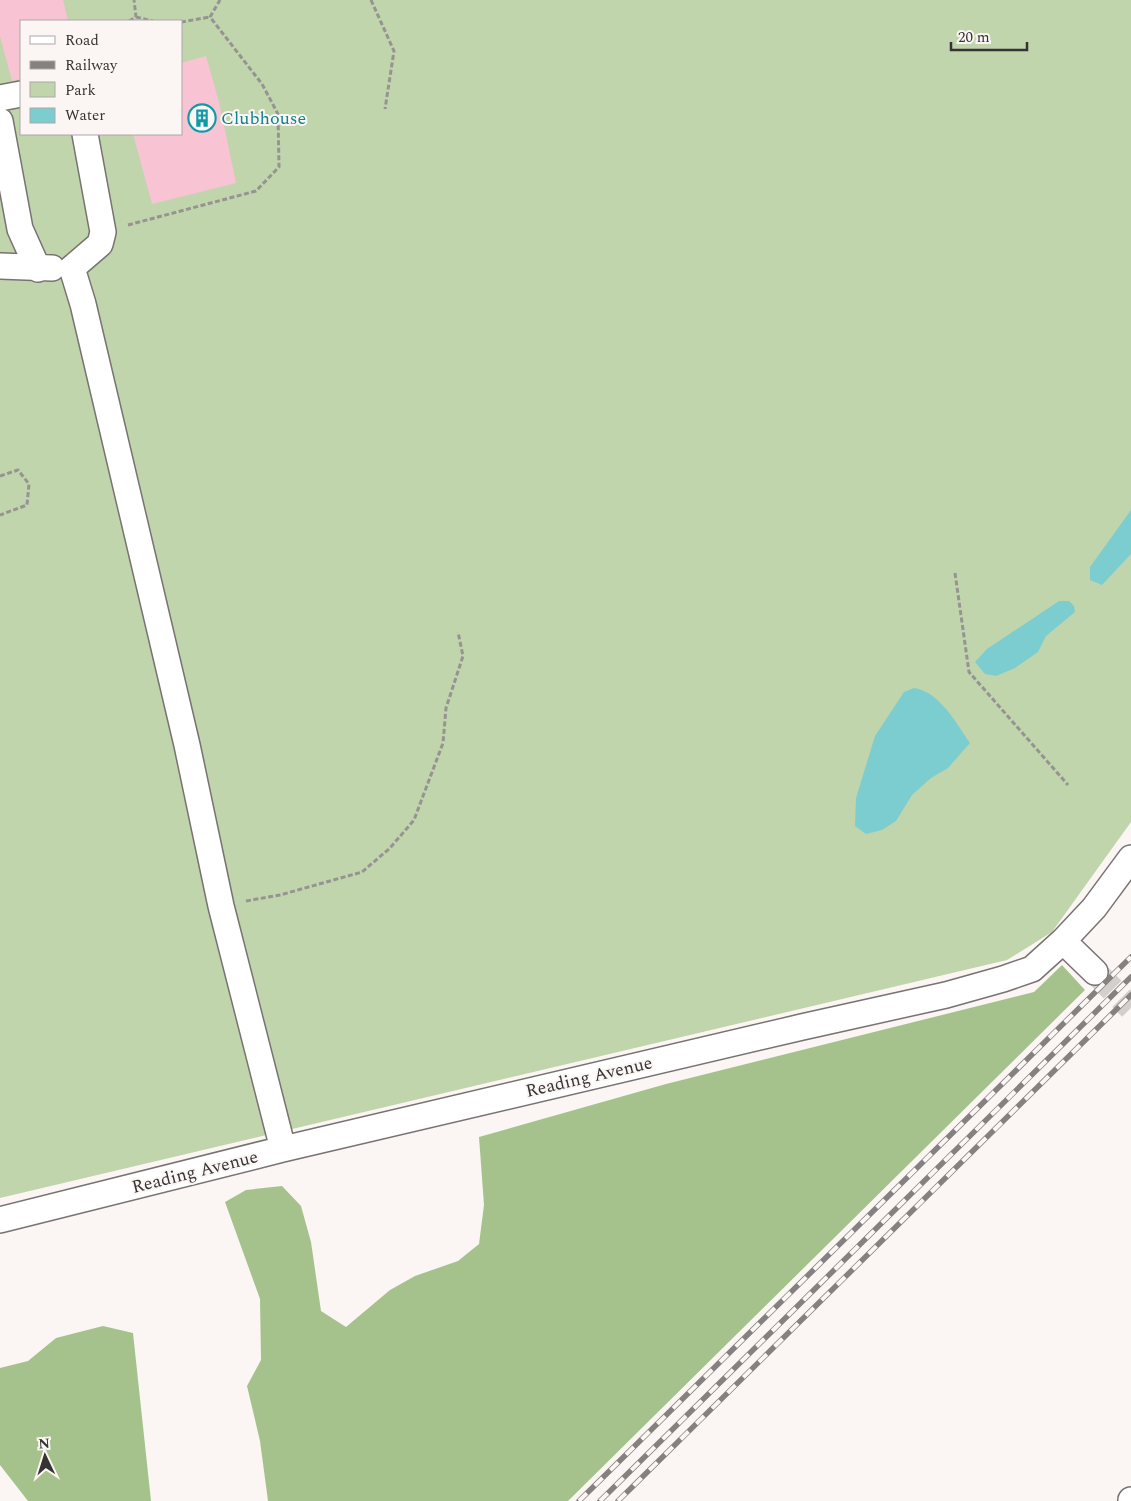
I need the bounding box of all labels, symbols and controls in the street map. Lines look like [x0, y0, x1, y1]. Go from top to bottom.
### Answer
legend [20, 20, 182, 135]
scale bar [951, 20, 1027, 52]
text: 20 m [958, 26, 990, 49]
text: Road [65, 29, 99, 52]
text: Railway [65, 54, 118, 77]
text: Park [65, 79, 96, 102]
building icon: Clubhouse [187, 103, 217, 133]
text: Water [65, 104, 105, 127]
place label: Clubhouse [221, 105, 306, 132]
street label: Reading Avenue [523, 1049, 655, 1105]
street label: Reading Avenue [129, 1143, 261, 1201]
north arrow [20, 1431, 70, 1481]
text: N [38, 1433, 51, 1454]

